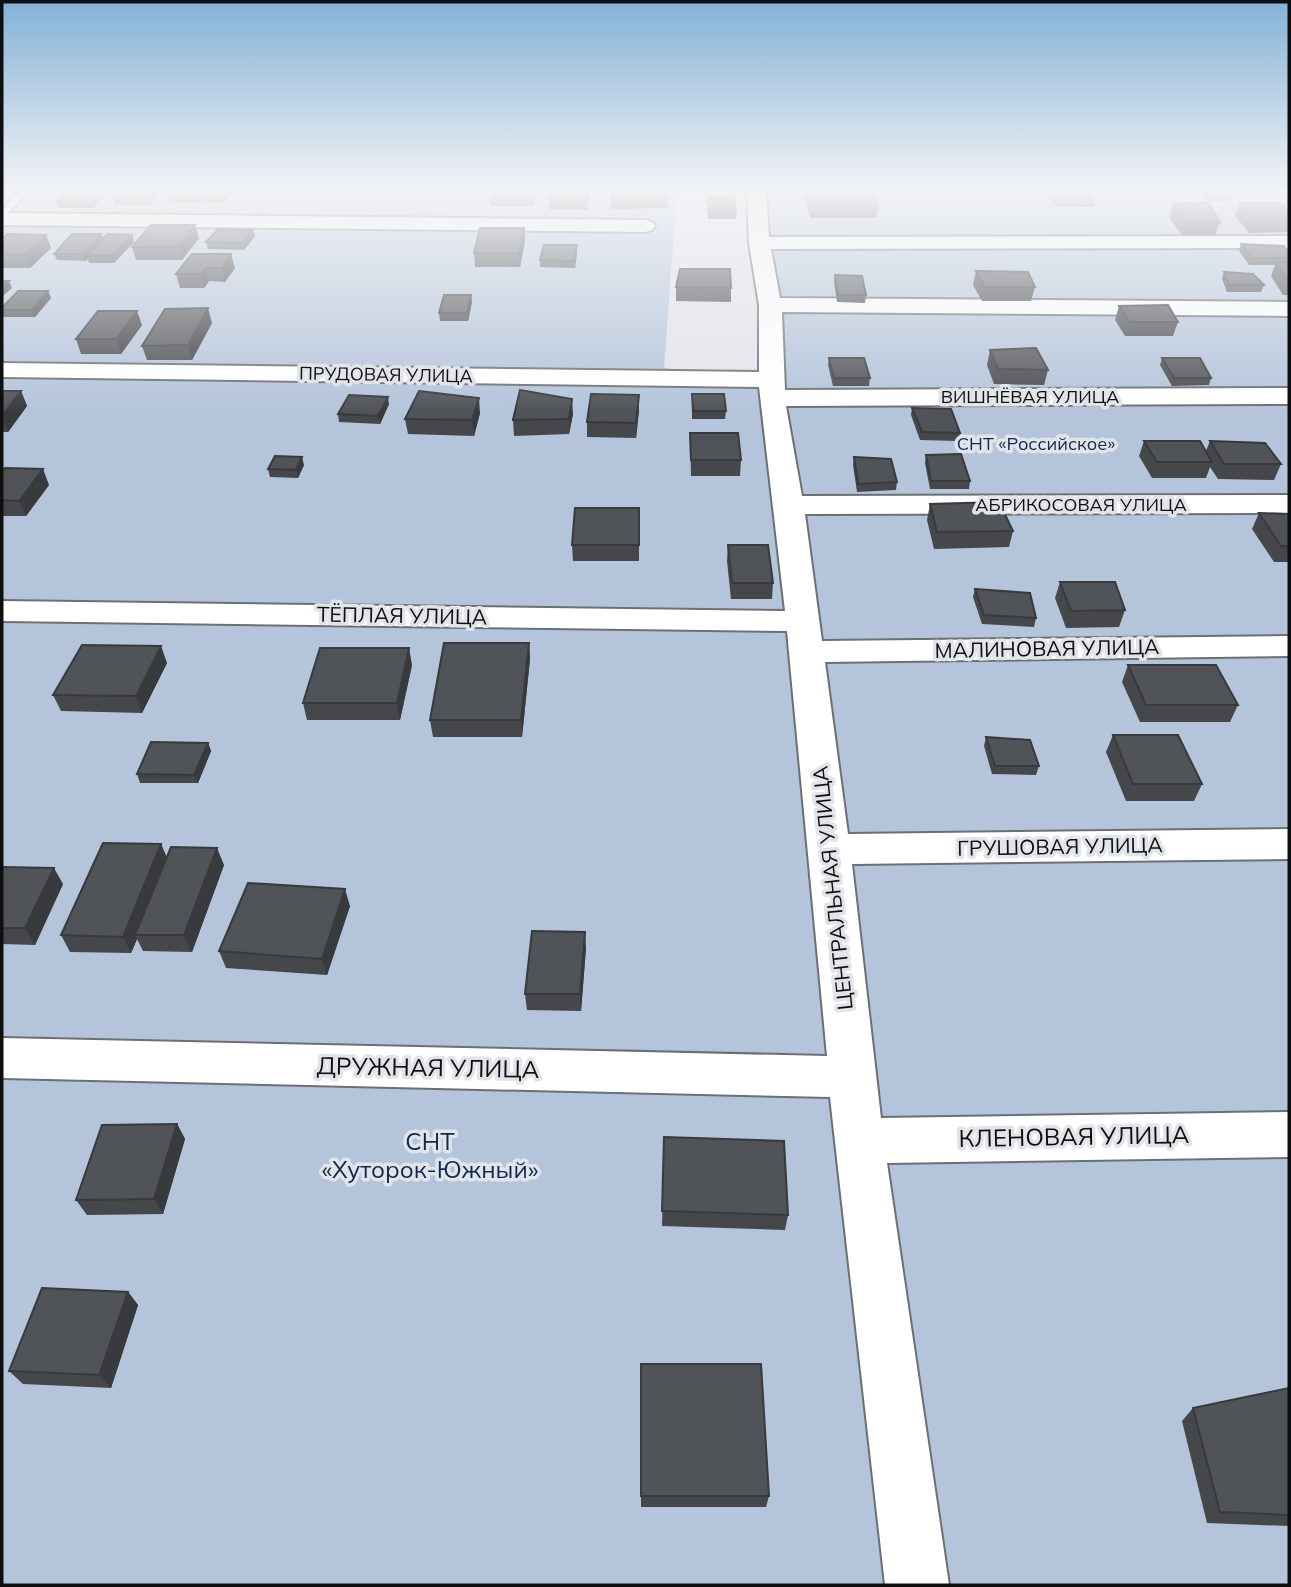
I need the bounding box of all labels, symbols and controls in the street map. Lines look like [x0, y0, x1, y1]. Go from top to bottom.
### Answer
street label: ПРУДОВАЯ УЛИЦА [299, 361, 473, 388]
street label: ВИШНЁВАЯ УЛИЦА [941, 385, 1119, 408]
park label: СНТ «Российское» [957, 432, 1115, 455]
street label: АБРИКОСОВАЯ УЛИЦА [975, 493, 1187, 516]
street label: ТЁПЛАЯ УЛИЦА [317, 601, 488, 629]
street label: МАЛИНОВАЯ УЛИЦА [934, 633, 1160, 663]
street label: ЦЕНТРАЛЬНАЯ УЛИЦА [806, 764, 858, 1011]
street label: ГРУШОВАЯ УЛИЦА [957, 831, 1164, 861]
street label: ДРУЖНАЯ УЛИЦА [316, 1050, 540, 1084]
street label: КЛЕНОВАЯ УЛИЦА [958, 1119, 1190, 1153]
park label: СНТ «Хуторок-Южный» [322, 1126, 539, 1184]

